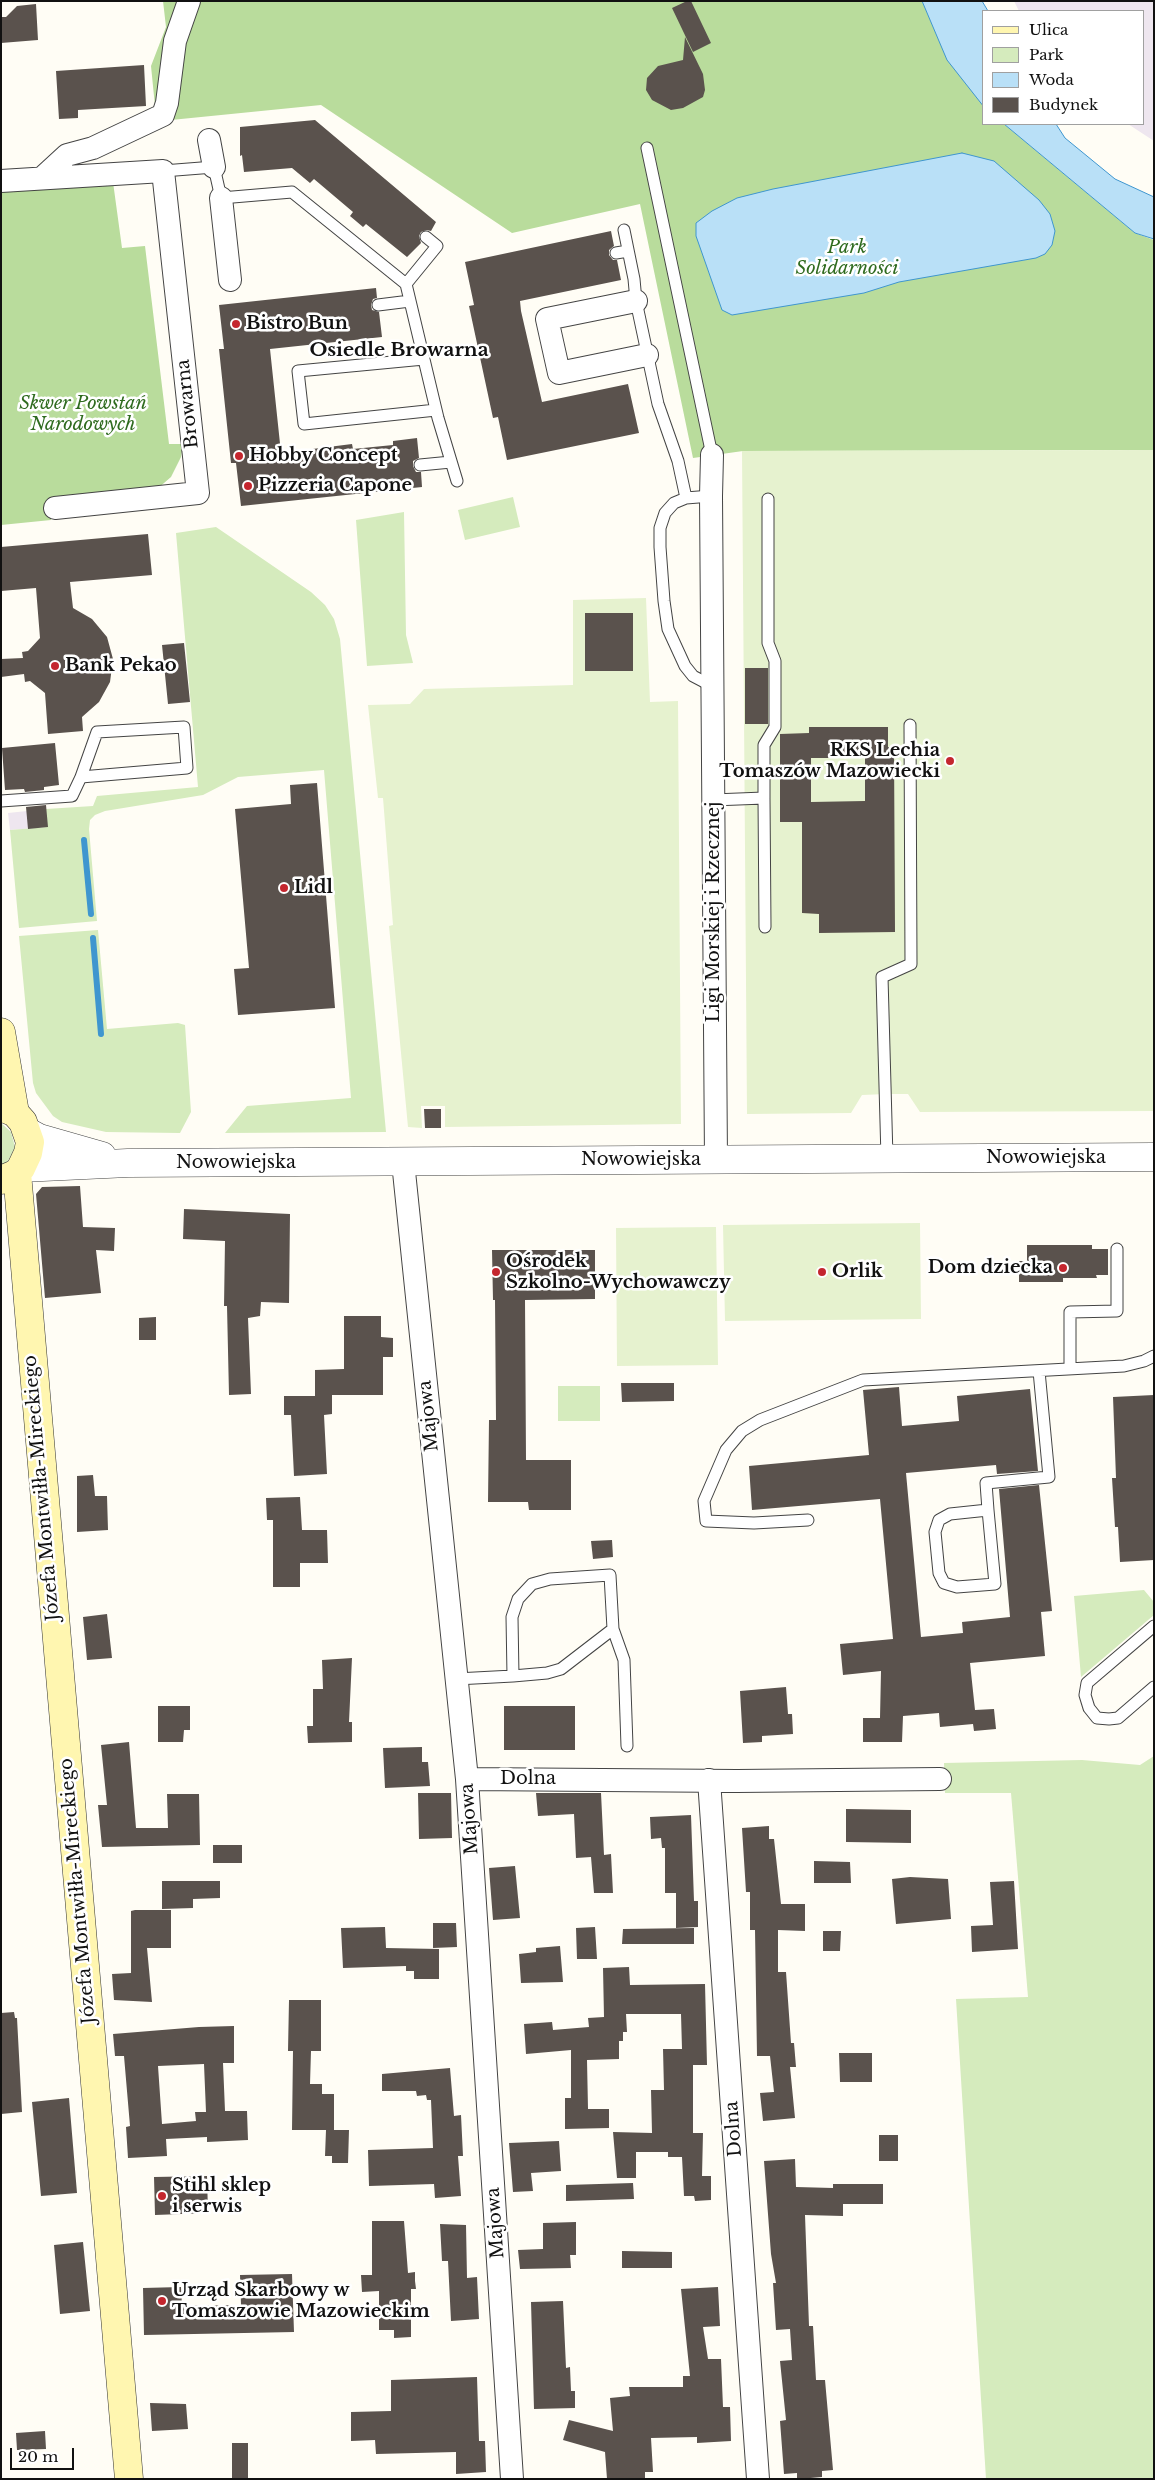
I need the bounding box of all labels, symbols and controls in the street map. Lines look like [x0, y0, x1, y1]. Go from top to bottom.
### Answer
legend [982, 10, 1145, 125]
text: Ulica [1029, 20, 1068, 39]
text: Park [1029, 45, 1064, 64]
text: Woda [1029, 70, 1074, 89]
text: Budynek [1029, 95, 1098, 114]
park label: Park Solidarności [796, 237, 898, 280]
place label: Bistro Bun [246, 313, 348, 335]
marker: Bistro Bun [230, 318, 242, 330]
district label: Osiedle Browarna [309, 340, 489, 362]
street label: Browarna [173, 358, 203, 450]
park label: Skwer Powstań Narodowych [19, 393, 147, 436]
place label: Hobby Concept [249, 445, 398, 467]
marker: Hobby Concept [233, 450, 245, 462]
place label: Pizzeria Capone [258, 475, 412, 497]
marker: Pizzeria Capone [242, 480, 254, 492]
place label: Bank Pekao [65, 655, 177, 677]
marker: Bank Pekao [49, 660, 61, 672]
place label: RKS Lechia Tomaszów Mazowiecki [719, 740, 940, 782]
marker: RKS Lechia Tomaszów Mazowiecki [944, 755, 956, 767]
street label: Ligi Morskiej i Rzecznej [703, 802, 725, 1022]
place label: Lidl [294, 877, 333, 899]
marker: Lidl [278, 882, 290, 894]
street label: Nowowiejska [986, 1147, 1106, 1169]
street label: Nowowiejska [581, 1149, 701, 1171]
street label: Nowowiejska [176, 1152, 296, 1174]
place label: Ośrodek Szkolno-Wychowawczy [506, 1251, 731, 1294]
place label: Dom dziecka [928, 1257, 1053, 1279]
place label: Orlik [832, 1261, 883, 1283]
marker: Dom dziecka [1057, 1262, 1069, 1274]
marker: Ośrodek Szkolno-Wychowawczy [490, 1266, 502, 1278]
marker: Orlik [816, 1266, 828, 1278]
street label: Józefa Montwiłła-Mireckiego [20, 1354, 64, 1622]
street label: Majowa [415, 1379, 443, 1453]
street label: Józefa Montwiłła-Mireckiego [56, 1757, 100, 2025]
street label: Dolna [500, 1768, 556, 1790]
street label: Majowa [457, 1783, 483, 1855]
street label: Dolna [721, 2100, 747, 2158]
place label: Stihl sklep i serwis [172, 2175, 271, 2218]
street label: Majowa [483, 2187, 509, 2259]
marker: Stihl sklep i serwis [156, 2190, 168, 2202]
place label: Urząd Skarbowy w Tomaszowie Mazowieckim [172, 2280, 430, 2322]
marker: Urząd Skarbowy w Tomaszowie Mazowieckim [156, 2295, 168, 2307]
scale bar [12, 2438, 76, 2470]
text: 20 m [18, 2447, 58, 2466]

